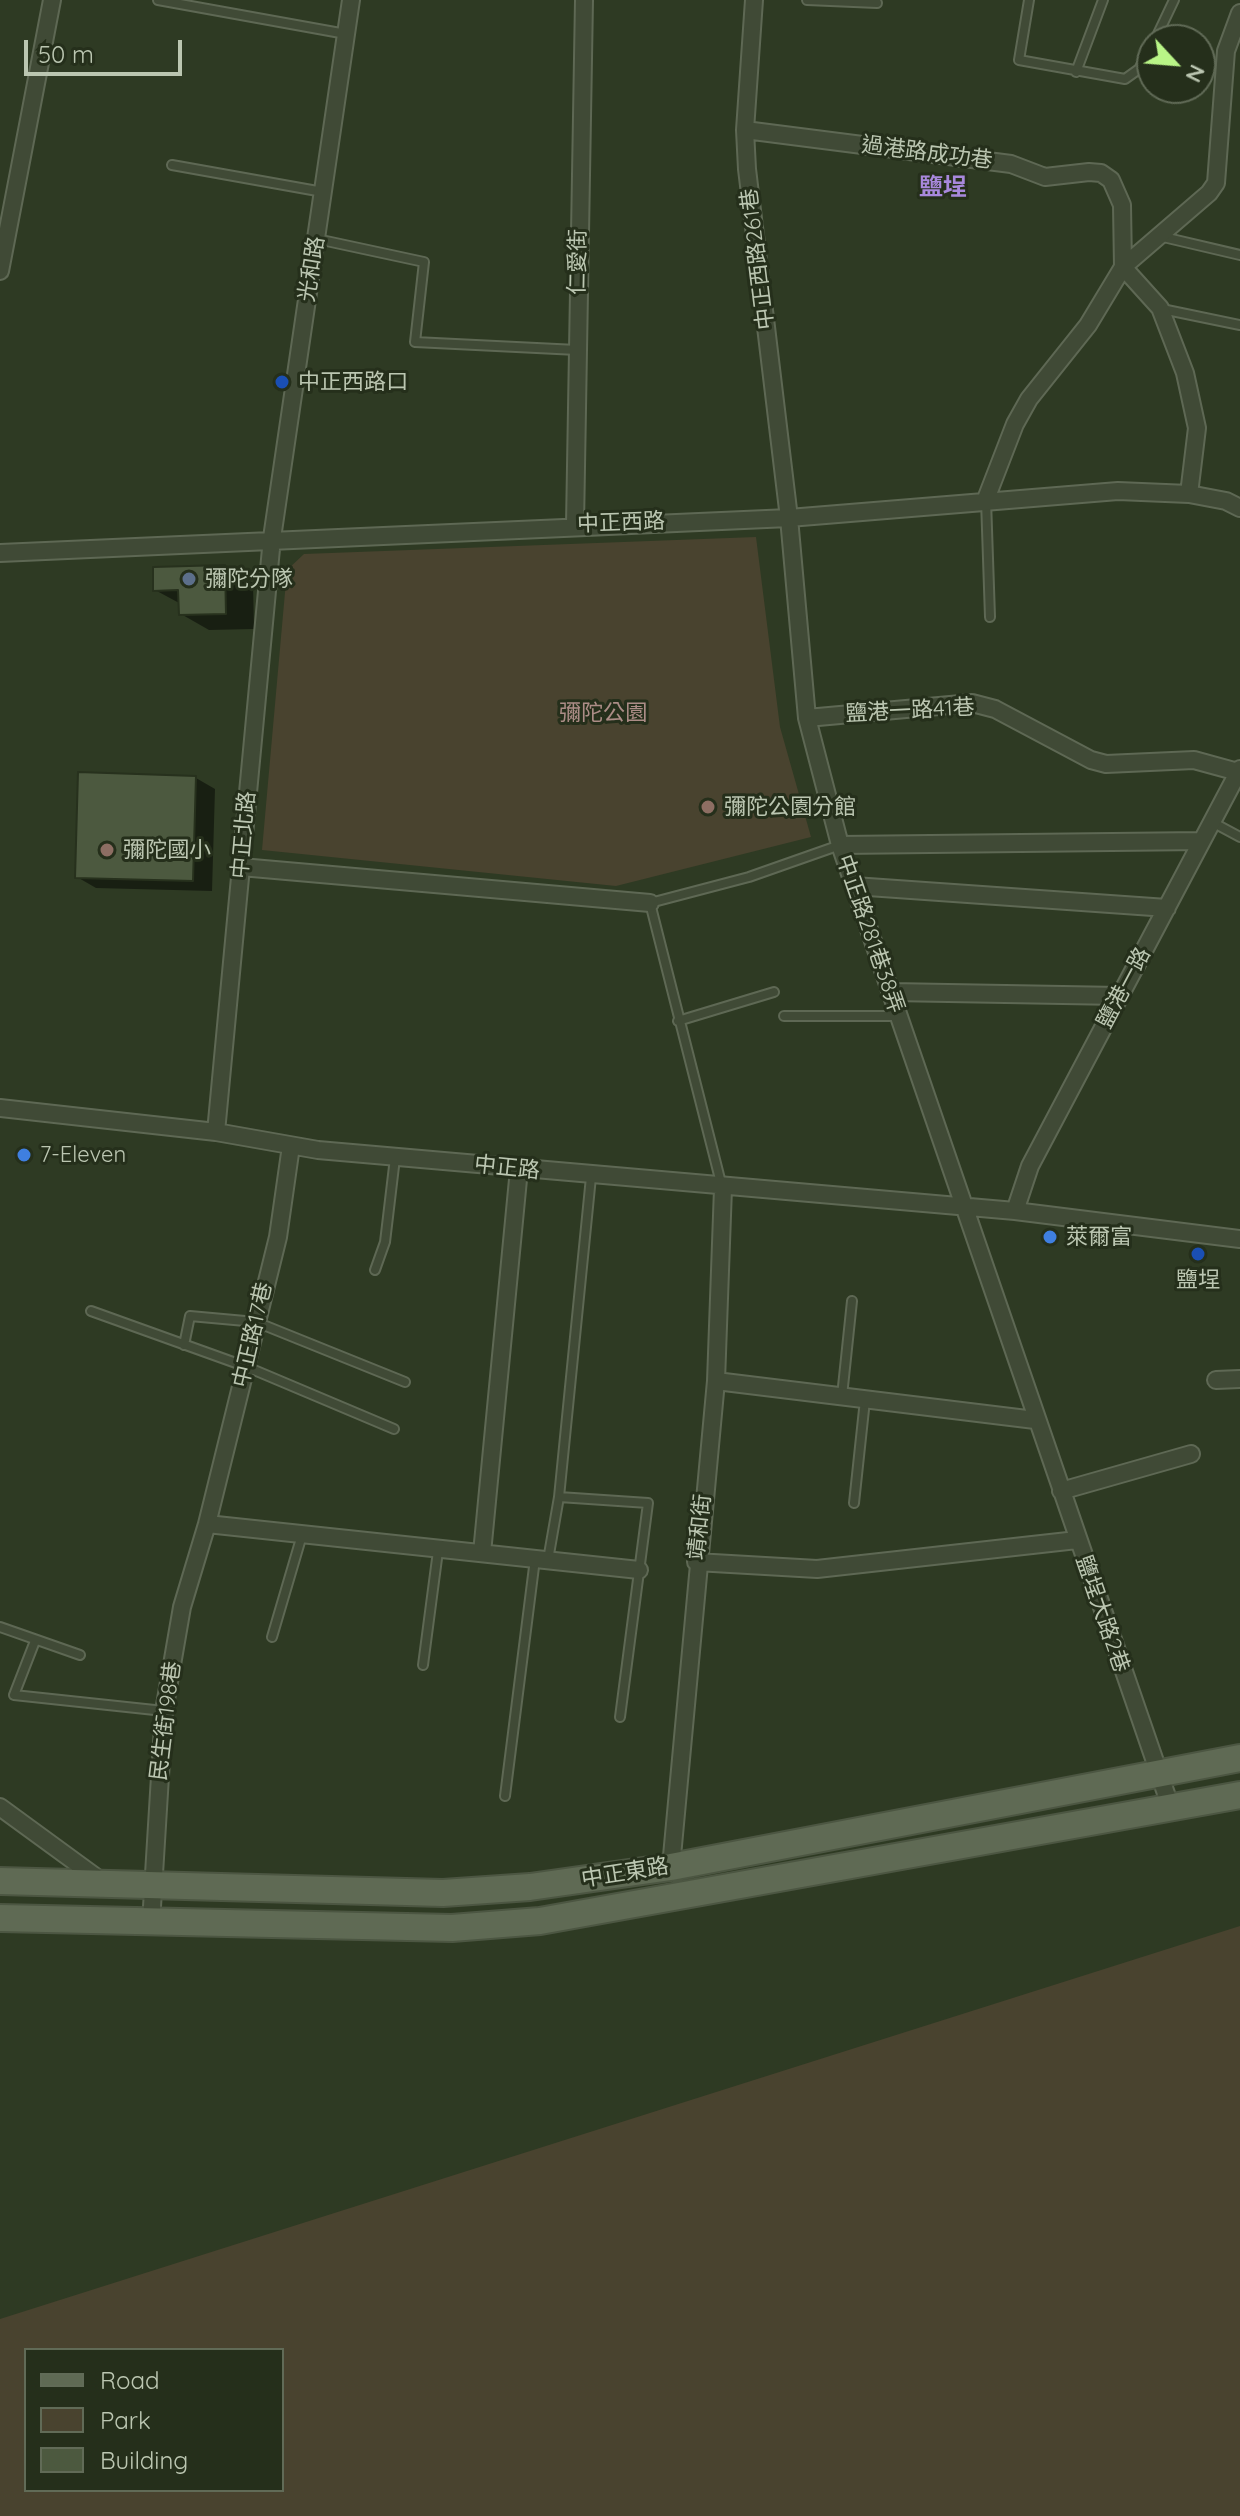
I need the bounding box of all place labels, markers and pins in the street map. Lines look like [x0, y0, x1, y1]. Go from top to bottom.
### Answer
place label: 中正西路口 [298, 369, 408, 395]
marker: 中正西路口 [273, 373, 291, 391]
place label: 彌陀分隊 [205, 566, 293, 592]
marker: 彌陀分隊 [180, 570, 198, 588]
place label: 彌陀公園分館 [724, 794, 856, 820]
marker: 彌陀公園分館 [699, 798, 717, 816]
place label: 彌陀國小 [123, 837, 211, 863]
marker: 彌陀國小 [98, 841, 116, 859]
place label: 7-Eleven [40, 1142, 126, 1168]
marker: 7-Eleven [15, 1146, 33, 1164]
place label: 萊爾富 [1066, 1224, 1132, 1250]
marker: 萊爾富 [1041, 1228, 1059, 1246]
marker: 鹽埕 [1189, 1245, 1207, 1263]
place label: 鹽埕 [1176, 1267, 1220, 1293]

